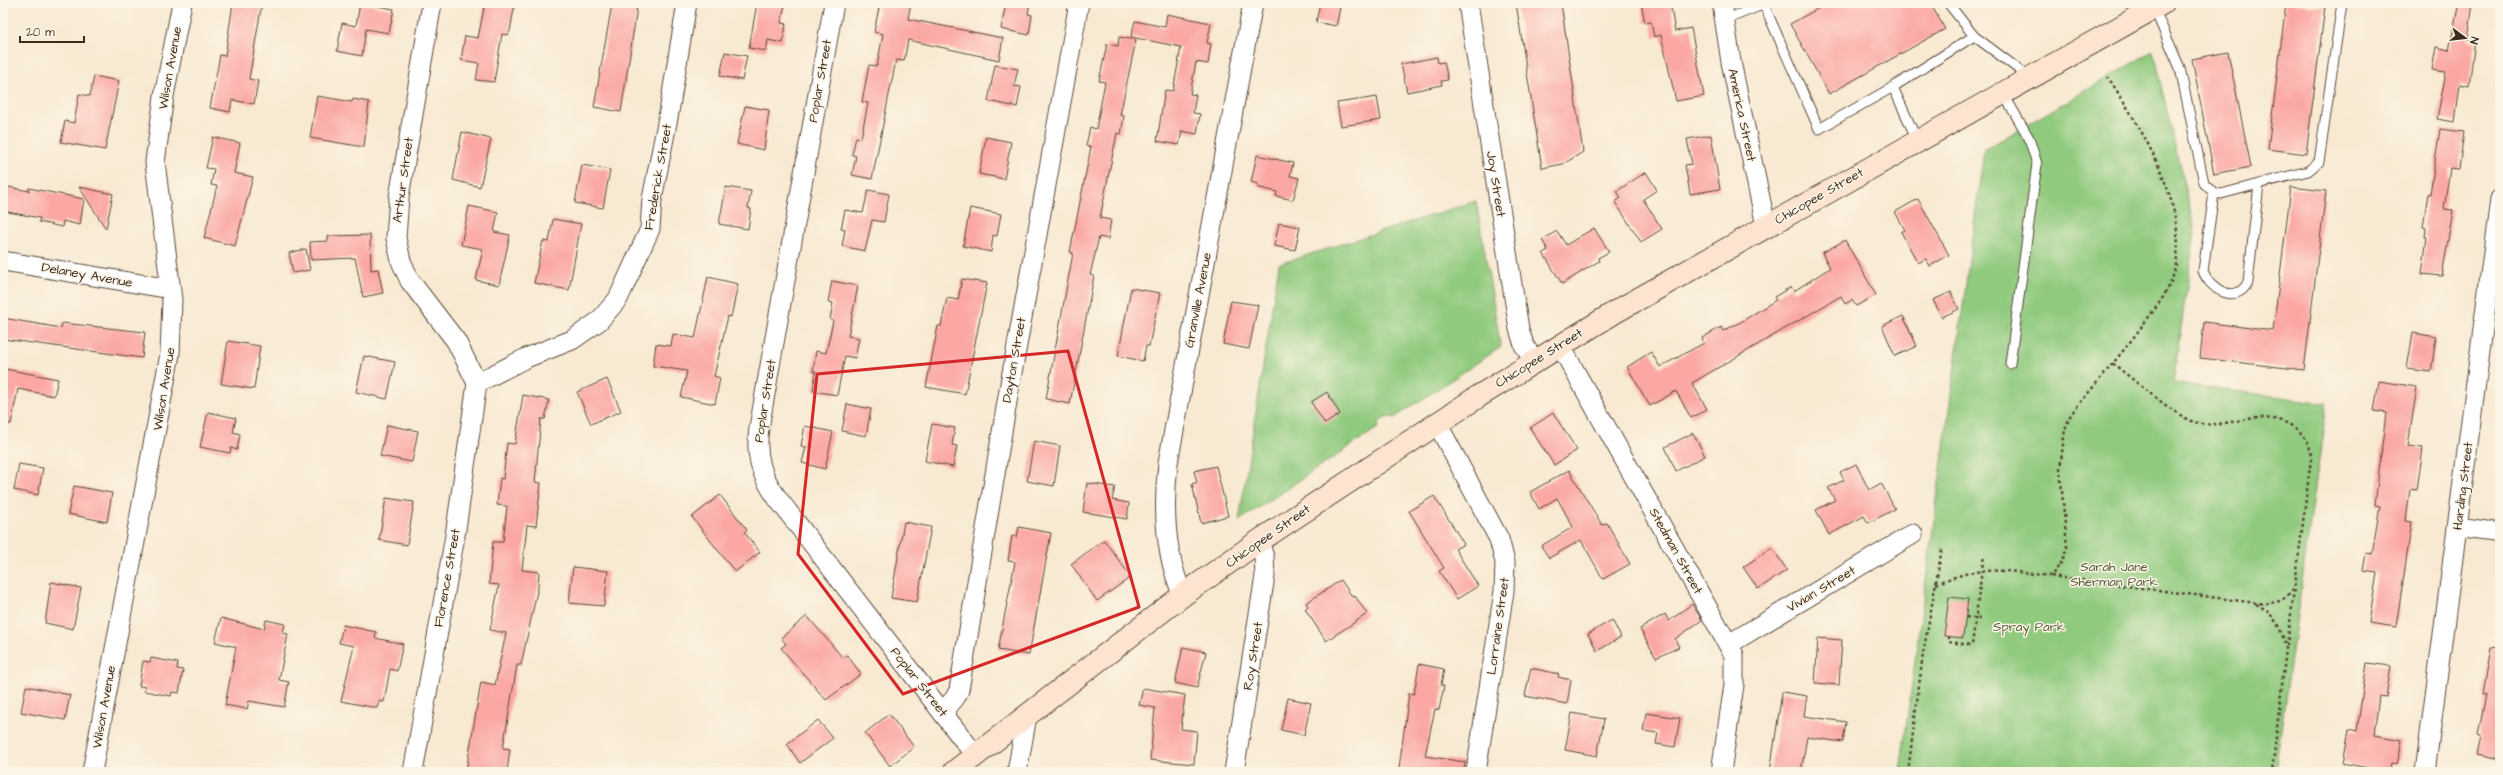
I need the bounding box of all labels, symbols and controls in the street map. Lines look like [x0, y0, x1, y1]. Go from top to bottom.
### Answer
scale bar [20, 18, 84, 44]
north arrow [2445, 18, 2485, 58]
text: 20 m [26, 24, 55, 41]
street label: Wilson Avenue [154, 25, 186, 111]
text: N [2466, 35, 2482, 46]
street label: Poplar Street [804, 37, 836, 124]
street label: America Street [1723, 67, 1761, 164]
street label: Frederick Street [640, 122, 676, 232]
street label: Arthur Street [388, 135, 418, 224]
street label: Joy Street [1481, 150, 1510, 219]
street label: Chicopee Street [1771, 163, 1867, 229]
street label: Granville Avenue [1180, 251, 1216, 349]
street label: Delaney Avenue [40, 258, 134, 293]
street label: Dayton Street [998, 315, 1031, 404]
street label: Chicopee Street [1492, 324, 1587, 392]
street label: Wilson Avenue [149, 346, 179, 432]
street label: Poplar Street [750, 357, 781, 444]
street label: Harding Street [2449, 440, 2478, 531]
street label: Chicopee Street [1222, 500, 1315, 572]
street label: Stedman Street [1645, 505, 1707, 598]
street label: Florence Street [429, 527, 465, 629]
park label: Sarah Jane Sherman Park [2070, 558, 2158, 591]
street label: Vivian Street [1783, 561, 1859, 617]
street label: Lorraine Street [1482, 575, 1514, 676]
park label: Spray Park [1993, 618, 2065, 637]
street label: Roy Street [1239, 620, 1268, 692]
street label: Poplar Street [886, 643, 952, 721]
street label: Wilson Avenue [88, 664, 120, 750]

